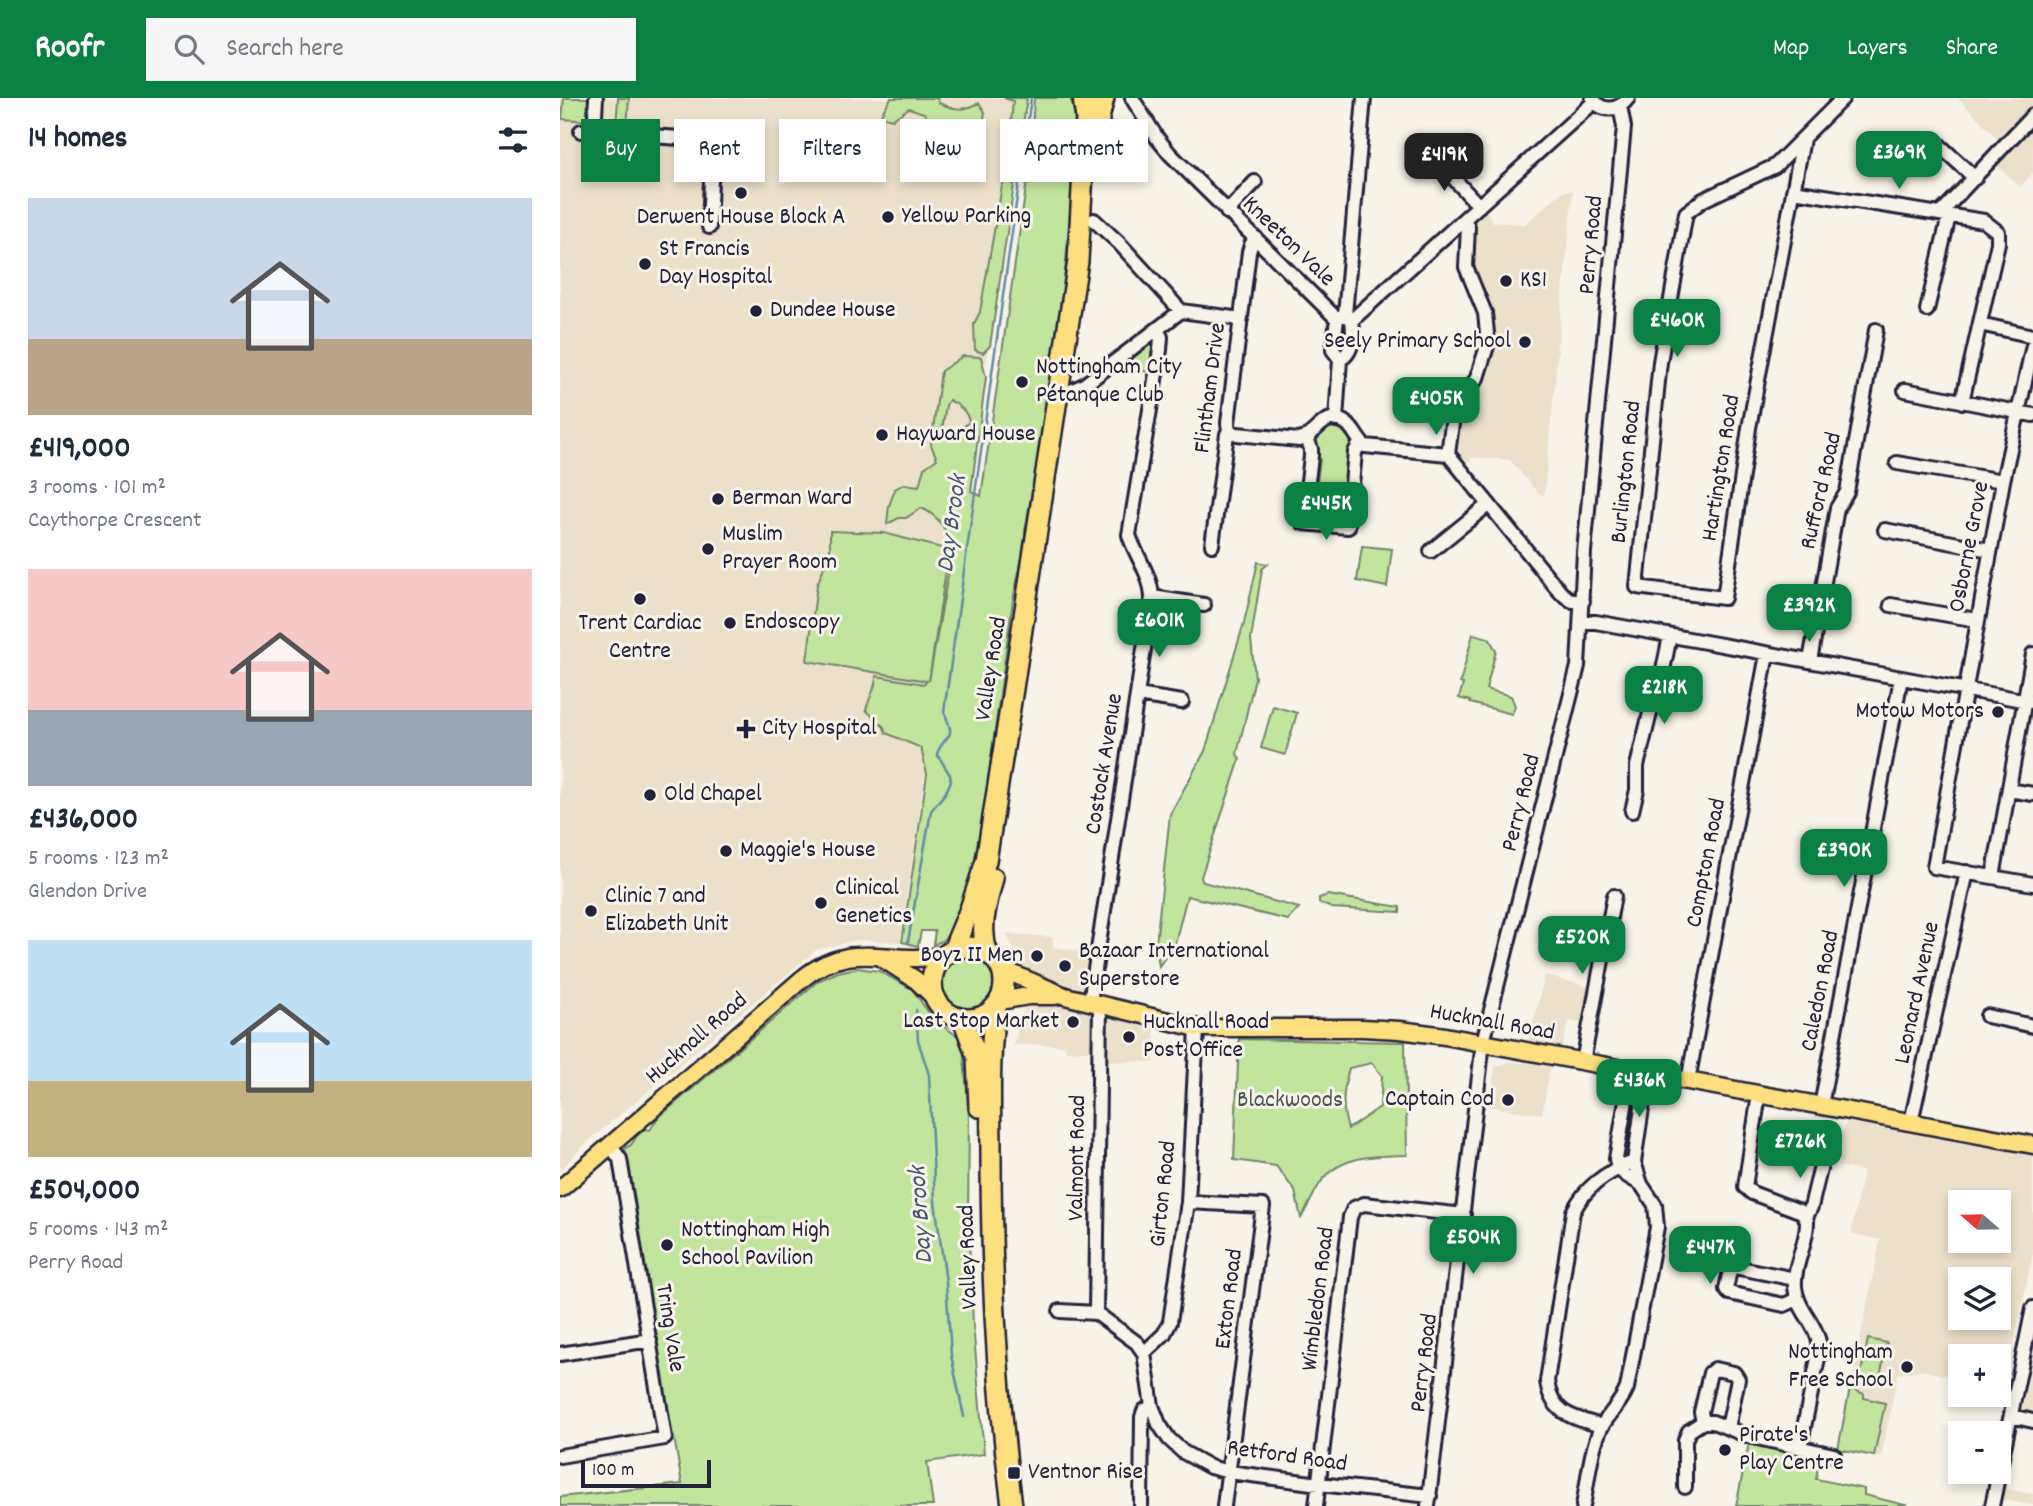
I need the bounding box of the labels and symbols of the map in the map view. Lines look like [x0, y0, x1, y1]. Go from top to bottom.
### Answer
pin: £369K [1850, 132, 1948, 191]
pin: £419K [1395, 134, 1493, 193]
marker: Derwent House Block A [733, 185, 749, 201]
street label: Kneeton Vale [1234, 189, 1342, 295]
street label: Perry Road [1571, 194, 1613, 296]
place label: Yellow Parking [902, 200, 1031, 234]
place label: Derwent House Block A [637, 201, 845, 235]
marker: Yellow Parking [880, 209, 896, 225]
place label: St Francis Day Hospital [659, 233, 772, 295]
marker: St Francis Day Hospital [637, 256, 653, 272]
place label: KS1 [1520, 264, 1547, 298]
marker: KS1 [1498, 273, 1514, 289]
place label: Dundee House [770, 294, 896, 328]
pin: £460K [1628, 300, 1726, 359]
marker: Dundee House [748, 303, 764, 319]
street label: Flintham Drive [1186, 321, 1236, 455]
place label: Seely Primary School [1324, 325, 1511, 359]
marker: Seely Primary School [1517, 334, 1533, 350]
place label: Nottingham City Pétanque Club [1036, 351, 1183, 413]
marker: Nottingham City Pétanque Club [1014, 374, 1030, 390]
pin: £405K [1387, 378, 1485, 437]
street label: Hartington Road [1694, 392, 1750, 544]
street label: Burlington Road [1603, 399, 1651, 545]
place label: Hayward House [896, 418, 1036, 452]
marker: Hayward House [874, 427, 890, 443]
street label: Rufford Road [1792, 429, 1852, 553]
water label: Day Brook [928, 471, 978, 575]
street label: Osborne Grove [1941, 478, 1999, 616]
place label: Berman Ward [732, 482, 852, 516]
pin: £445K [1277, 482, 1375, 542]
marker: Berman Ward [710, 491, 726, 507]
place label: Muslim Prayer Room [722, 518, 837, 580]
marker: Muslim Prayer Room [700, 541, 716, 557]
pin: £392K [1760, 584, 1858, 644]
marker: Trent Cardiac Centre [632, 591, 648, 607]
pin: £601K [1110, 600, 1208, 659]
place label: Endoscopy [744, 606, 840, 640]
place label: Trent Cardiac Centre [578, 607, 702, 669]
marker: Endoscopy [722, 615, 738, 631]
street label: Valley Road [967, 615, 1017, 723]
pin: £218K [1615, 666, 1713, 726]
street label: Costock Avenue [1077, 691, 1133, 837]
place label: Motow Motors [1855, 695, 1984, 729]
marker: Motow Motors [1990, 704, 2006, 720]
place label: City Hospital [762, 712, 877, 746]
marker: City Hospital [736, 719, 756, 739]
street label: Perry Road [1493, 751, 1551, 855]
place label: Old Chapel [664, 778, 762, 812]
marker: Old Chapel [642, 787, 658, 803]
street label: Compton Road [1678, 795, 1736, 931]
pin: £390K [1795, 830, 1893, 889]
place label: Maggie's House [740, 834, 876, 868]
marker: Maggie's House [718, 843, 734, 859]
place label: Clinical Genetics [835, 872, 912, 934]
place label: Clinic 7 and Elizabeth Unit [605, 880, 729, 942]
marker: Clinical Genetics [813, 895, 829, 911]
marker: Clinic 7 and Elizabeth Unit [583, 903, 599, 919]
pin: £520K [1533, 916, 1631, 976]
street label: Leonard Avenue [1886, 919, 1950, 1067]
street label: Caledon Road [1793, 927, 1849, 1055]
place label: Bazaar International Superstore [1079, 935, 1269, 997]
place label: Boyz II Men [921, 939, 1023, 973]
marker: Boyz II Men [1029, 948, 1045, 964]
marker: Bazaar International Superstore [1057, 958, 1073, 974]
street label: Hucknall Road [638, 985, 756, 1093]
street label: Hucknall Road [1427, 995, 1557, 1051]
place label: Last Stop Market [903, 1005, 1059, 1039]
place label: Hucknall Road Post Office [1143, 1006, 1269, 1068]
marker: Last Stop Market [1065, 1014, 1081, 1030]
marker: Hucknall Road Post Office [1121, 1029, 1137, 1045]
pin: £436K [1590, 1060, 1688, 1119]
place label: Captain Cod [1385, 1083, 1494, 1117]
park label: Blackwoods [1237, 1084, 1343, 1118]
marker: Captain Cod [1500, 1092, 1516, 1108]
street label: Valmont Road [1060, 1095, 1096, 1221]
pin: £726K [1751, 1121, 1849, 1180]
street label: Girton Road [1142, 1139, 1186, 1249]
water label: Day Brook [900, 1163, 944, 1265]
north arrow [1948, 1190, 2011, 1253]
street label: Valley Road [950, 1204, 988, 1310]
place label: Nottingham High School Pavilion [681, 1214, 830, 1276]
pin: £504K [1424, 1216, 1522, 1276]
street label: Wimbledon Road [1293, 1225, 1345, 1373]
pin: £447K [1661, 1226, 1759, 1286]
marker: Nottingham High School Pavilion [659, 1237, 675, 1253]
street label: Exton Road [1207, 1247, 1253, 1351]
street label: Tring Vale [645, 1281, 693, 1375]
street label: Perry Road [1402, 1312, 1448, 1414]
place label: Nottingham Free School [1788, 1336, 1893, 1398]
marker: Nottingham Free School [1899, 1359, 1915, 1375]
place label: Pirate's Play Centre [1739, 1419, 1844, 1481]
street label: Retford Road [1225, 1432, 1349, 1482]
marker: Pirate's Play Centre [1717, 1442, 1733, 1458]
place label: Ventnor Rise [1028, 1456, 1143, 1490]
scale bar [581, 1457, 710, 1489]
marker: Ventnor Rise [1006, 1465, 1022, 1481]

